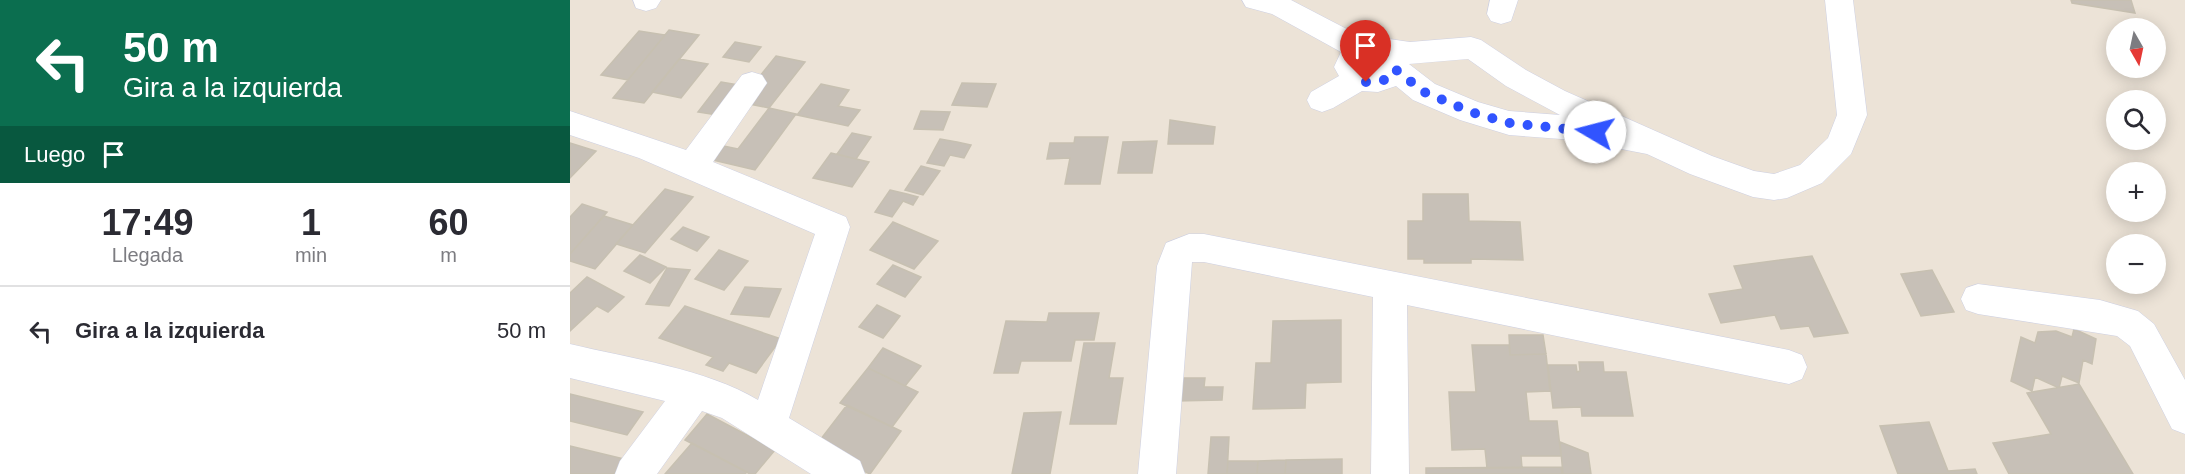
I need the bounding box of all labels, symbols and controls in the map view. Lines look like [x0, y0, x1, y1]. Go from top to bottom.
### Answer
north arrow [2106, 18, 2166, 78]
map controls [2106, 18, 2166, 294]
pin [1340, 20, 1391, 82]
icon: left [24, 24, 102, 102]
text: 50 m [123, 24, 219, 71]
icon: arrive [1349, 29, 1382, 62]
text: Gira a la izquierda [123, 73, 342, 103]
button: search [2106, 90, 2166, 150]
position arrow [1563, 100, 1627, 164]
icon: arrive [97, 138, 130, 171]
text: Luego [24, 142, 85, 167]
button: + [2106, 162, 2166, 222]
text: 17:49 [101, 202, 193, 243]
text: 1 [301, 202, 321, 243]
text: 60 [429, 202, 469, 243]
button: − [2106, 234, 2166, 294]
text: Llegada [112, 244, 183, 266]
text: min [295, 244, 327, 266]
text: m [440, 244, 457, 266]
icon: left [24, 315, 57, 348]
text: Gira a la izquierda [75, 318, 265, 343]
text: 50 m [497, 318, 546, 343]

